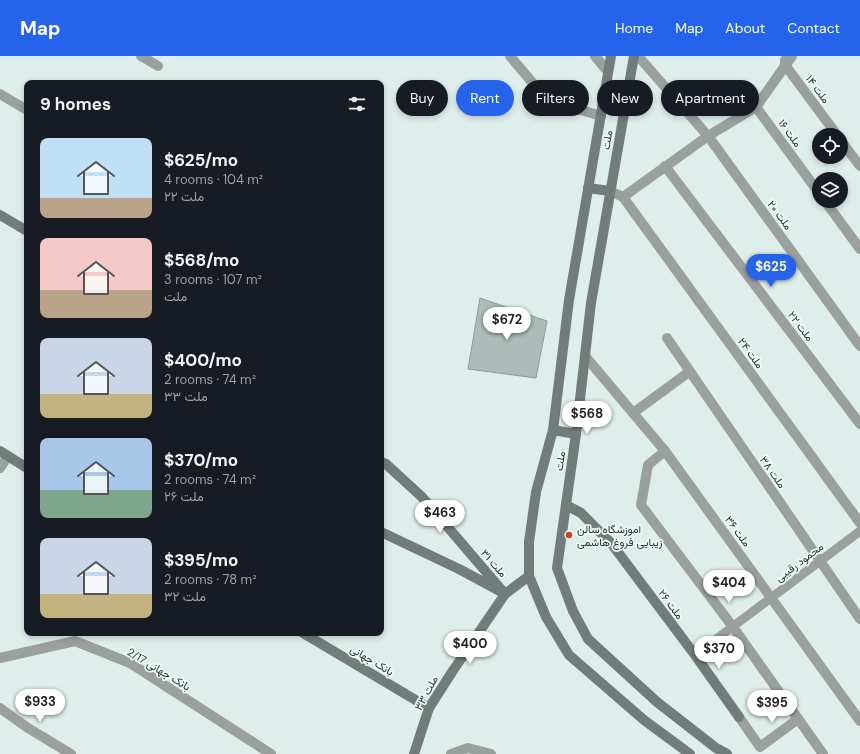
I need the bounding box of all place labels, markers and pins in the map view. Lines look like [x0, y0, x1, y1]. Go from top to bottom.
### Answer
pin: $625 [747, 254, 795, 288]
pin: $672 [483, 307, 531, 341]
pin: $568 [563, 401, 611, 435]
pin: $463 [416, 500, 464, 534]
place label: اموزشگاه سالن زیبایی فروغ هاشمی [577, 522, 663, 550]
marker: اموزشگاه سالن زیبایی فروغ هاشمی [564, 530, 574, 540]
pin: $404 [705, 570, 753, 604]
pin: $400 [446, 631, 494, 665]
pin: $370 [695, 636, 743, 670]
pin: $933 [16, 689, 64, 723]
pin: $395 [748, 690, 796, 724]

